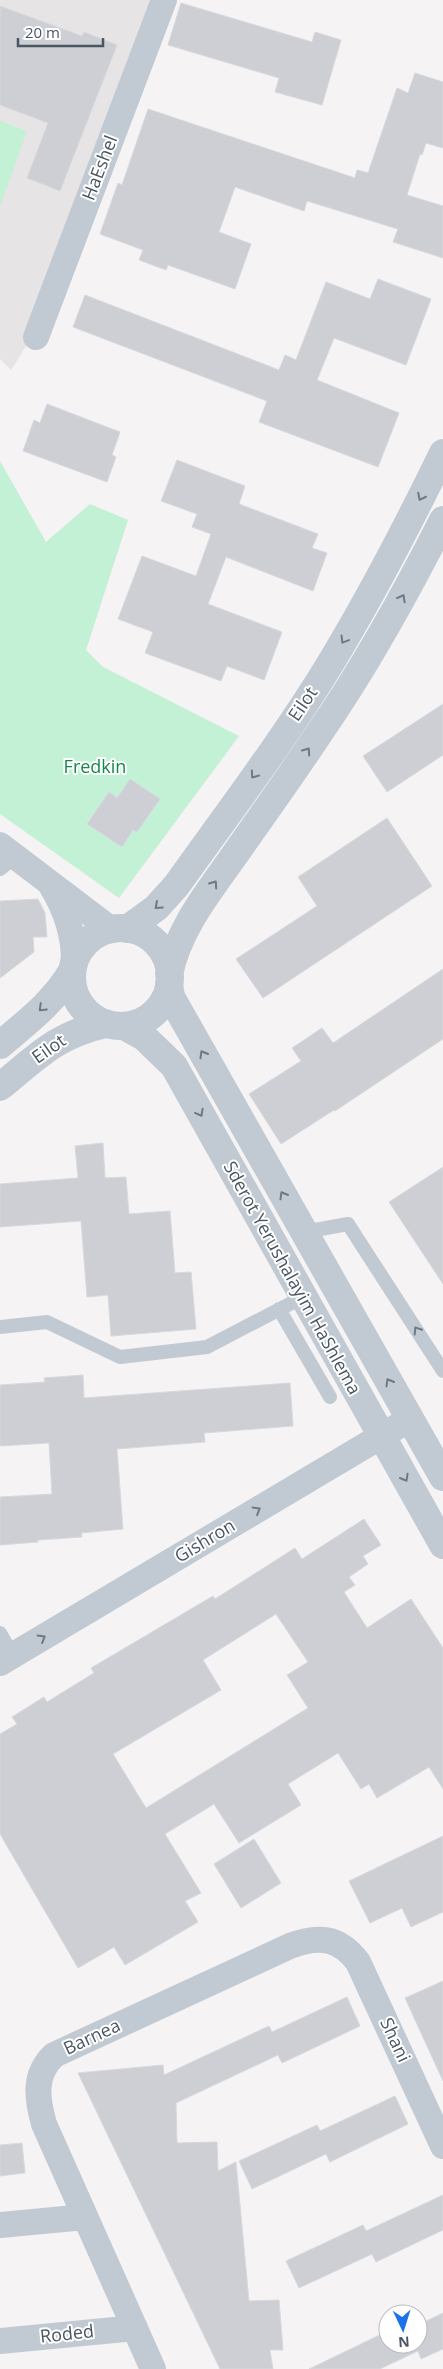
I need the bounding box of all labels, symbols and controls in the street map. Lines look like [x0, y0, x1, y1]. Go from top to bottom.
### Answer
scale bar [18, 15, 102, 47]
text: 20 m [25, 22, 60, 42]
street label: HaEshel [76, 132, 122, 203]
one-way arrow [417, 492, 428, 501]
one-way arrow [396, 595, 406, 604]
one-way arrow [341, 634, 351, 643]
street label: Eilot [282, 682, 322, 725]
one-way arrow [301, 748, 310, 757]
park label: Fredkin [64, 754, 126, 778]
one-way arrow [251, 769, 260, 779]
one-way arrow [208, 881, 217, 890]
one-way arrow [154, 900, 163, 909]
one-way arrow [38, 1003, 47, 1012]
street label: Eilot [27, 1028, 70, 1068]
one-way arrow [200, 1051, 210, 1060]
one-way arrow [194, 1108, 204, 1117]
street label: Sderot Yerushalayim HaShlema [219, 1157, 367, 1399]
one-way arrow [280, 1192, 290, 1201]
one-way arrow [413, 1326, 423, 1335]
one-way arrow [386, 1379, 396, 1388]
one-way arrow [399, 1473, 409, 1482]
one-way arrow [251, 1507, 260, 1517]
street label: Gishron [170, 1513, 239, 1568]
one-way arrow [36, 1635, 45, 1645]
street label: Barnea [59, 2013, 124, 2060]
street label: Shani [375, 2013, 417, 2066]
north arrow [378, 2304, 428, 2354]
street label: Roded [39, 2318, 95, 2348]
text: N [398, 2333, 410, 2352]

